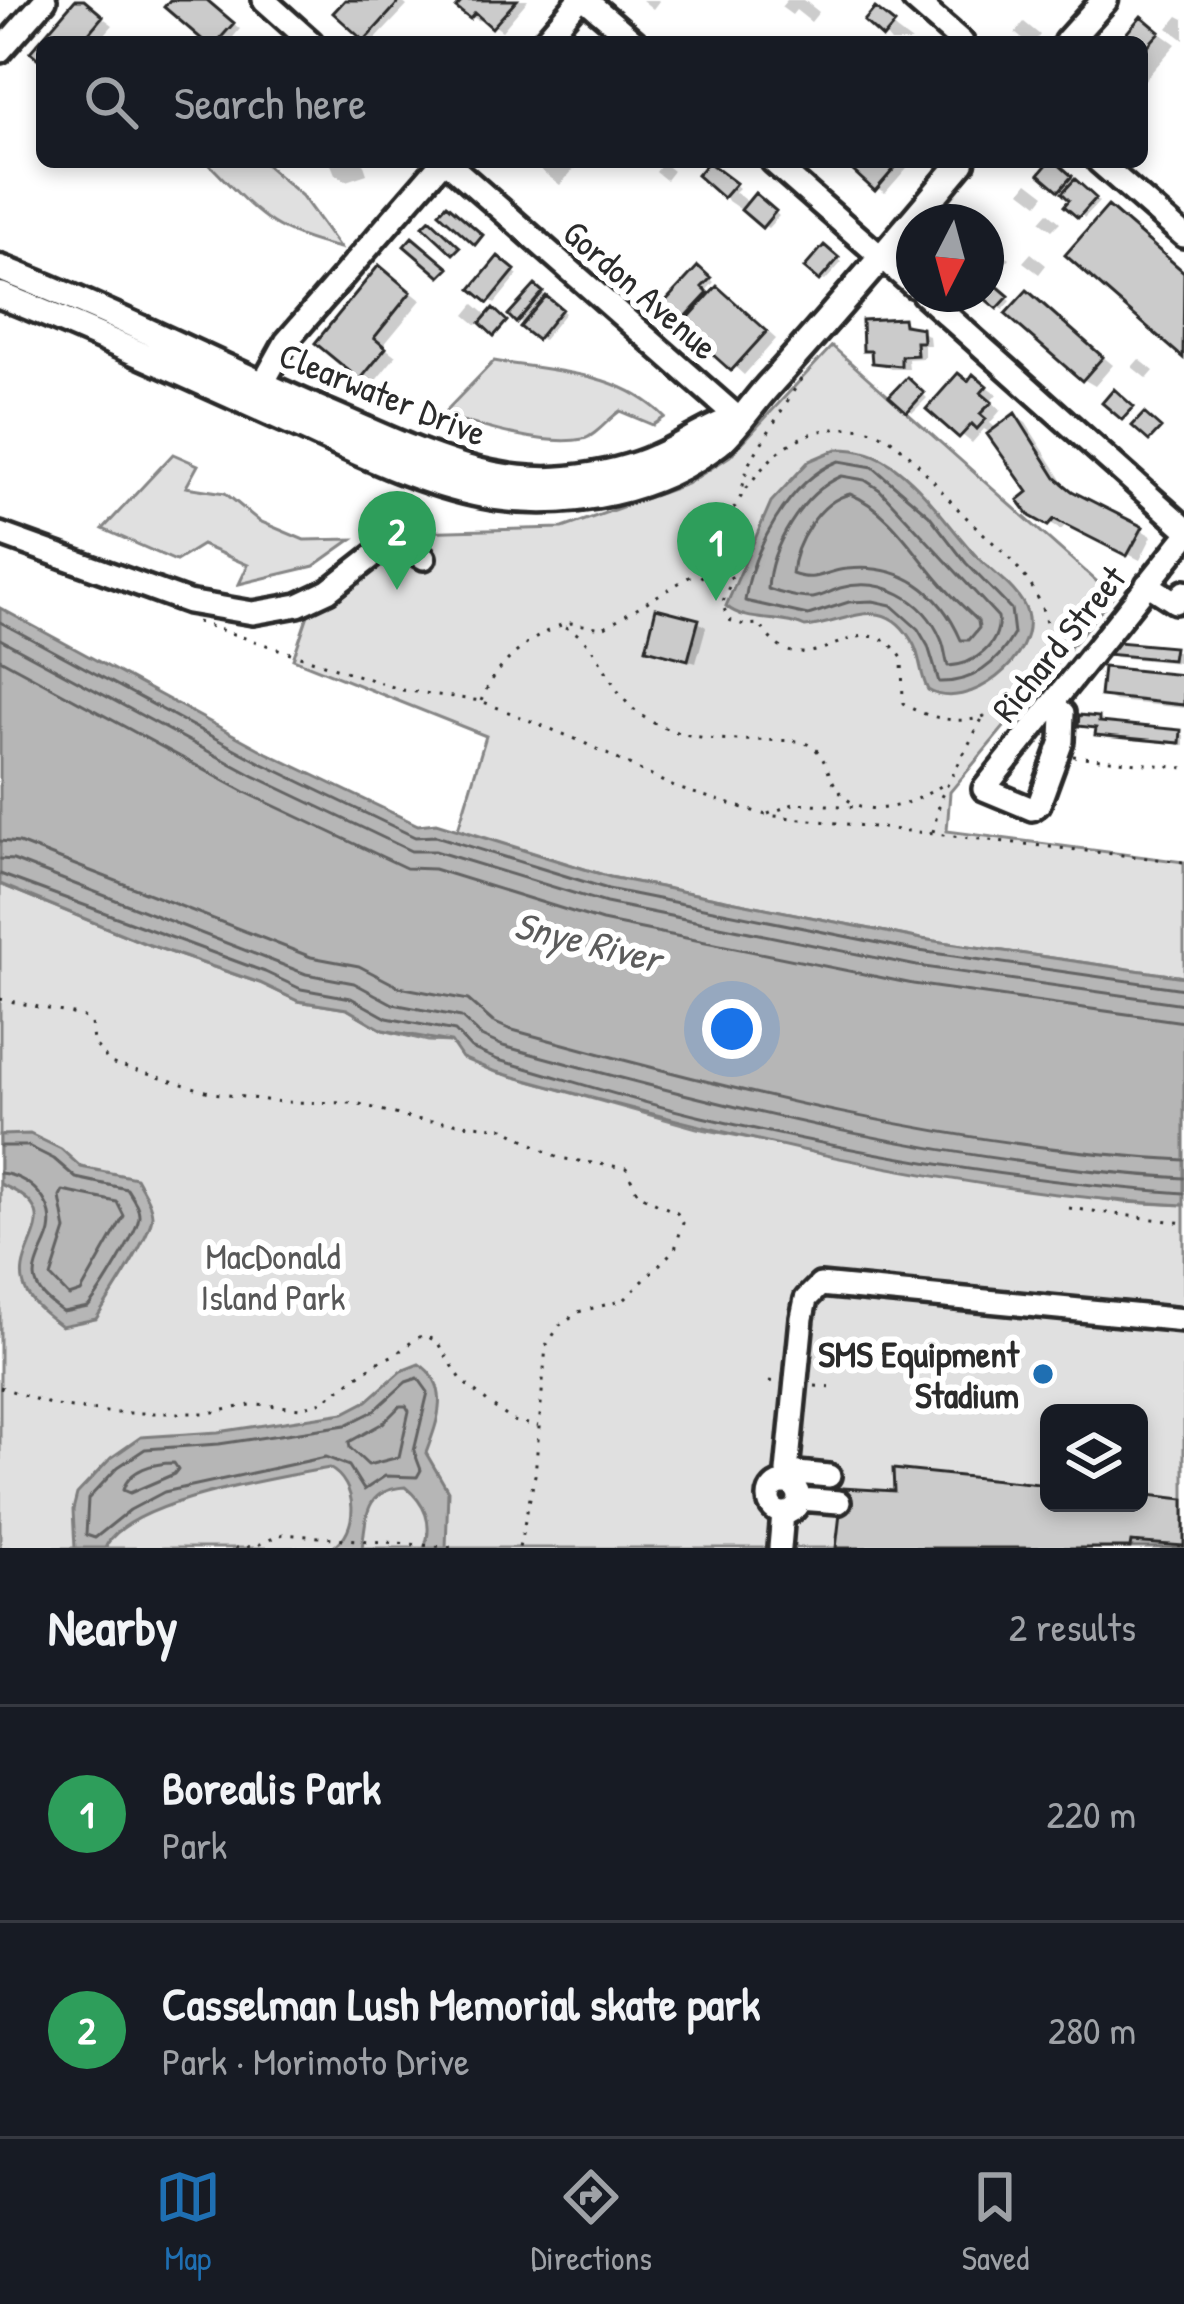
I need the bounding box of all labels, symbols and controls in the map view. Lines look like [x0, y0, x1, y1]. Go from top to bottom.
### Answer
search box [36, 36, 1148, 168]
icon: search [78, 69, 144, 135]
text: Search here [174, 72, 366, 133]
north arrow [896, 204, 1004, 312]
street label: Gordon Avenue [553, 208, 729, 370]
street label: Clearwater Drive [272, 329, 494, 457]
pin: 2 [358, 491, 436, 590]
pin: 1 [677, 502, 755, 601]
street label: Richard Street [980, 554, 1136, 731]
water label: Snye River [509, 897, 671, 987]
your location [702, 999, 762, 1059]
park label: MacDonald Island Park [201, 1231, 345, 1321]
place label: SMS Equipment Stadium [818, 1329, 1021, 1419]
marker: SMS Equipment Stadium [1030, 1361, 1056, 1387]
map controls [1040, 1404, 1148, 1512]
button: layers [1040, 1404, 1148, 1512]
text: Nearby [48, 1592, 178, 1661]
text: 2 results [1009, 1600, 1136, 1653]
text: Borealis Park [162, 1757, 381, 1818]
text: 1 [80, 1787, 94, 1840]
text: 220 m [1047, 1787, 1136, 1840]
text: Park [162, 1818, 227, 1871]
text: Casselman Lush Memorial skate park [162, 1973, 760, 2034]
text: 2 [78, 2003, 96, 2056]
text: 280 m [1048, 2003, 1136, 2056]
text: Park · Morimoto Drive [162, 2034, 469, 2087]
tab: Map [155, 2164, 221, 2280]
tab: Directions [531, 2164, 652, 2280]
tab: Saved [962, 2164, 1029, 2280]

